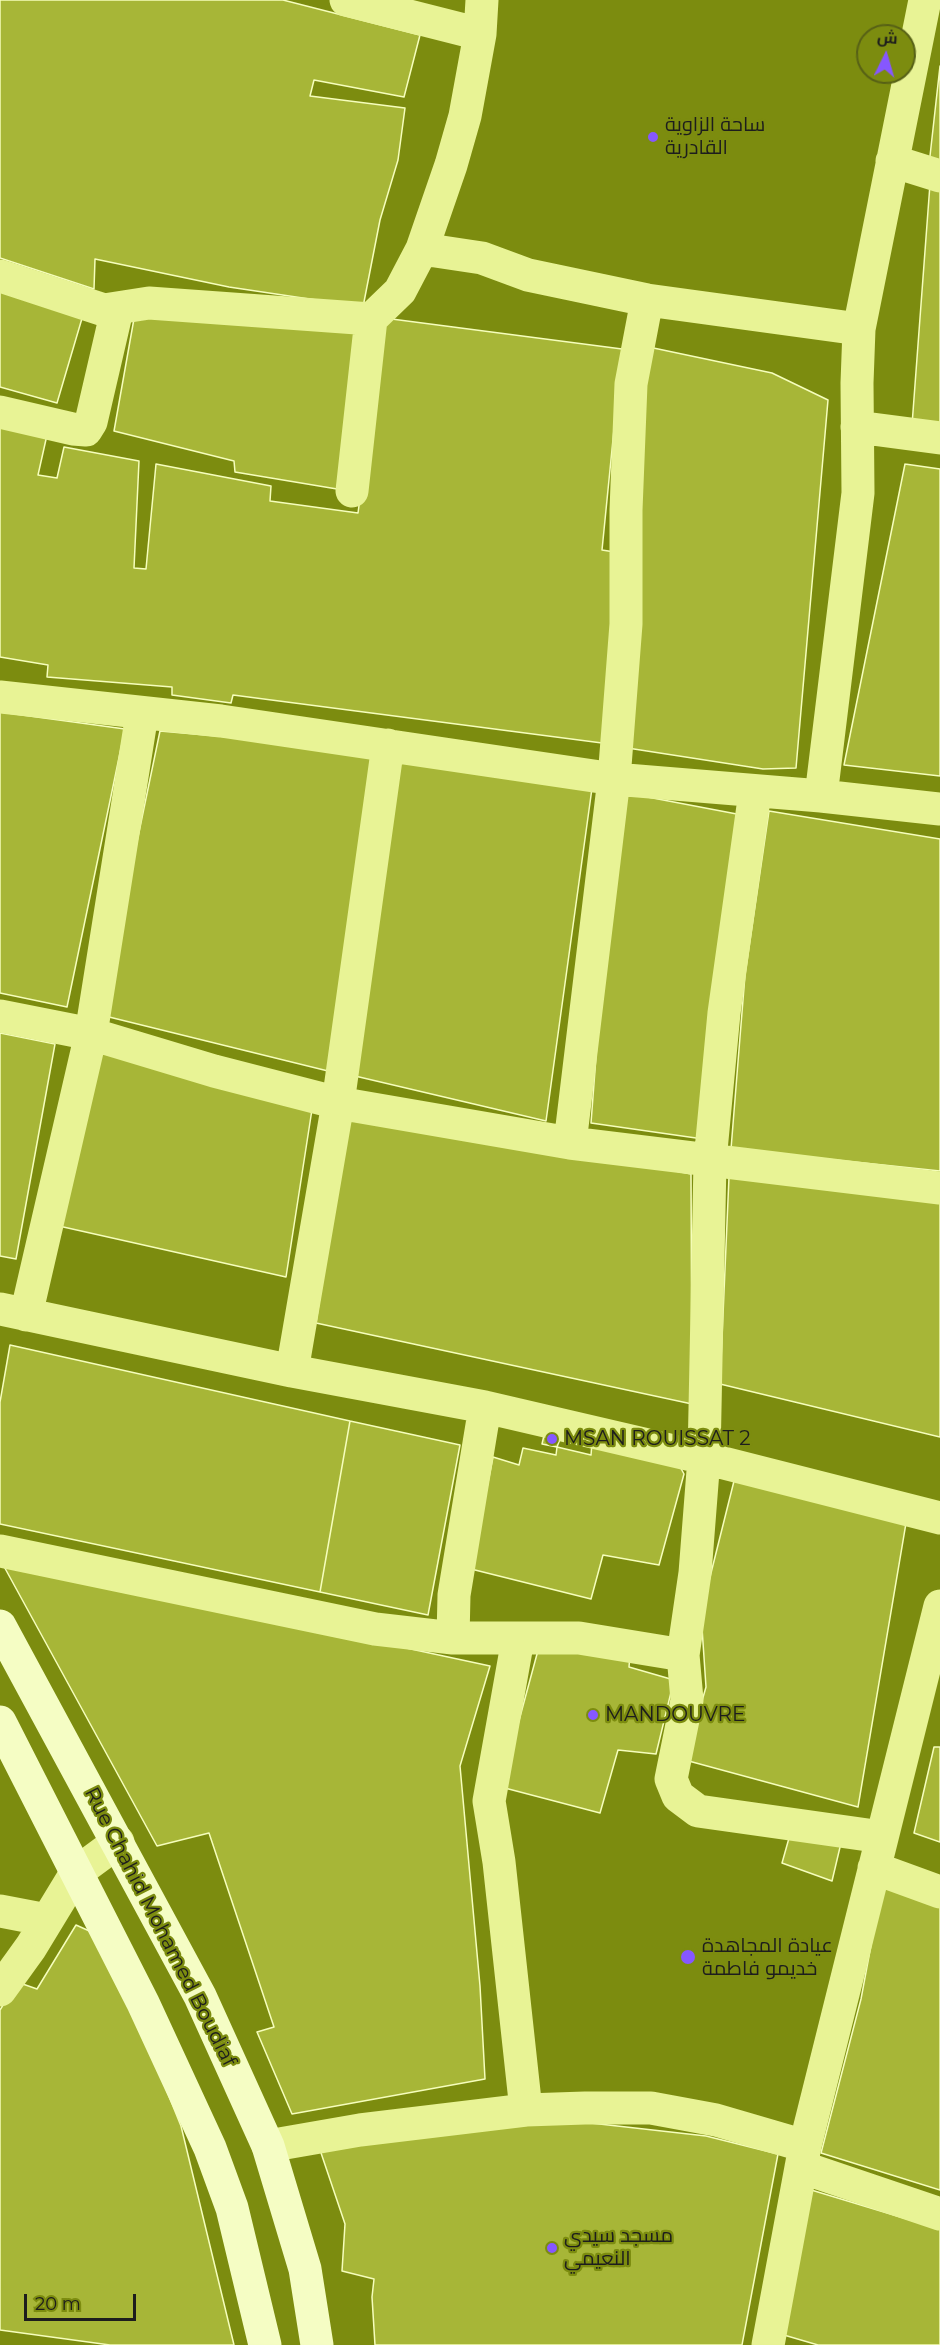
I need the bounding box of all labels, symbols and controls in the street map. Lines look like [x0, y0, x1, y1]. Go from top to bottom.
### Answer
north arrow [856, 24, 916, 84]
text: ش [876, 27, 898, 48]
place label: ساحة الزاوية القادرية [665, 113, 765, 160]
marker: ساحة الزاوية القادرية [646, 130, 660, 144]
place label: MSAN ROUISSAT 2 [564, 1427, 751, 1451]
marker: MSAN ROUISSAT 2 [545, 1432, 559, 1446]
place label: MANDOUVRE [605, 1703, 745, 1727]
marker: MANDOUVRE [586, 1708, 600, 1722]
street label: Rue Chahid Mohamed Boudiaf [79, 1783, 241, 2071]
place label: عيادة المجاهدة خديمو فاطمة [702, 1934, 833, 1981]
marker: عيادة المجاهدة خديمو فاطمة [679, 1948, 697, 1966]
place label: مسجد سيدي النعيمي [564, 2224, 673, 2271]
marker: مسجد سيدي النعيمي [545, 2241, 559, 2255]
scale bar [27, 2282, 140, 2320]
text: 20 m [35, 2293, 81, 2315]

